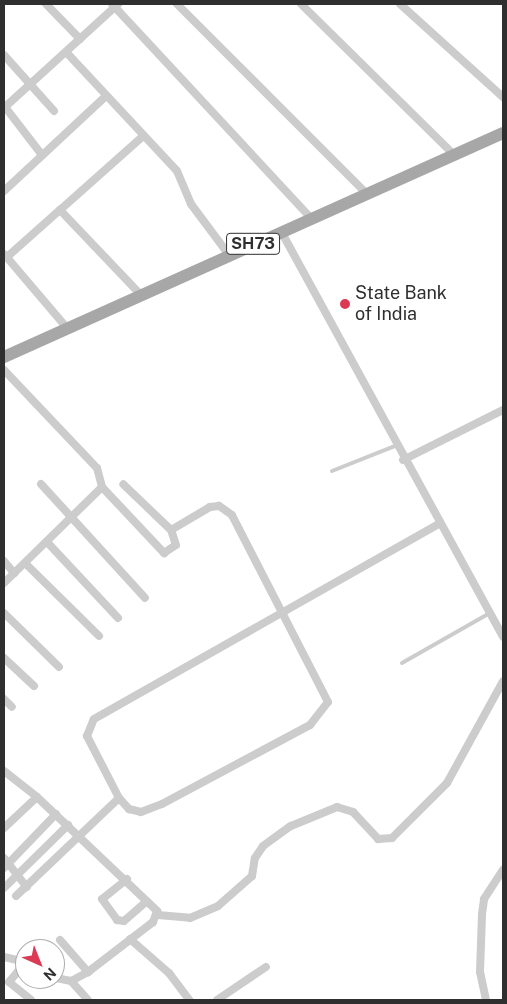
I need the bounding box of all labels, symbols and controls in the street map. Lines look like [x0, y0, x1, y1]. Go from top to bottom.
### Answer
road number: SH73 [226, 230, 280, 258]
place label: State Bank of India [355, 283, 447, 326]
marker: State Bank of India [339, 298, 351, 310]
north arrow [15, 939, 65, 989]
text: N [40, 965, 59, 984]

